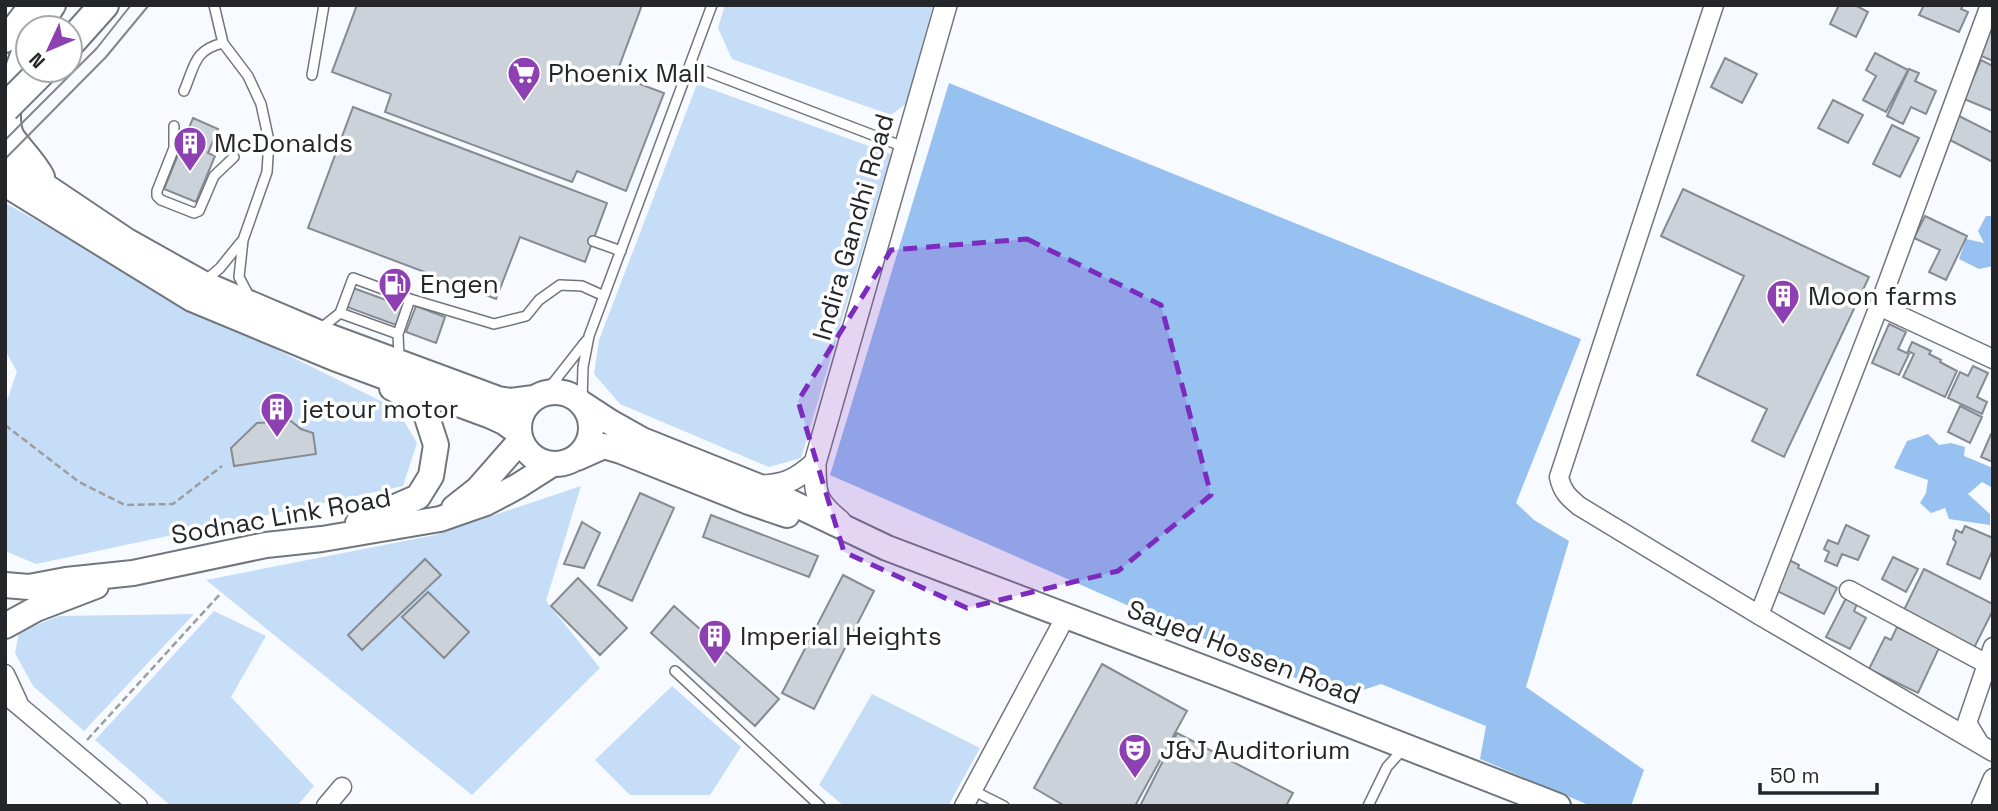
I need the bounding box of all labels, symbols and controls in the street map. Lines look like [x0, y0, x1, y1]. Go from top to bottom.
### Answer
north arrow [14, 14, 84, 84]
text: N [24, 47, 51, 74]
supermarket icon: Phoenix Mall [505, 54, 543, 103]
place label: Phoenix Mall [548, 56, 706, 90]
street label: Indira Gandhi Road [804, 110, 902, 344]
building icon: McDonalds [171, 124, 209, 173]
place label: McDonalds [214, 126, 353, 160]
fuel station icon: Engen [376, 265, 414, 314]
place label: Engen [420, 267, 499, 301]
building icon: Moon farms [1764, 277, 1802, 326]
place label: Moon farms [1808, 279, 1957, 313]
building icon: jetour motor [258, 390, 296, 439]
place label: jetour motor [301, 392, 459, 426]
street label: Sodnac Link Road [168, 480, 394, 552]
street label: Sayed Hossen Road [1122, 592, 1366, 712]
building icon: Imperial Heights [696, 617, 734, 666]
place label: Imperial Heights [740, 619, 942, 653]
theatre icon: J&J Auditorium [1116, 731, 1154, 780]
place label: J&J Auditorium [1160, 733, 1350, 767]
scale bar [1760, 752, 1877, 796]
text: 50 m [1770, 762, 1820, 789]

